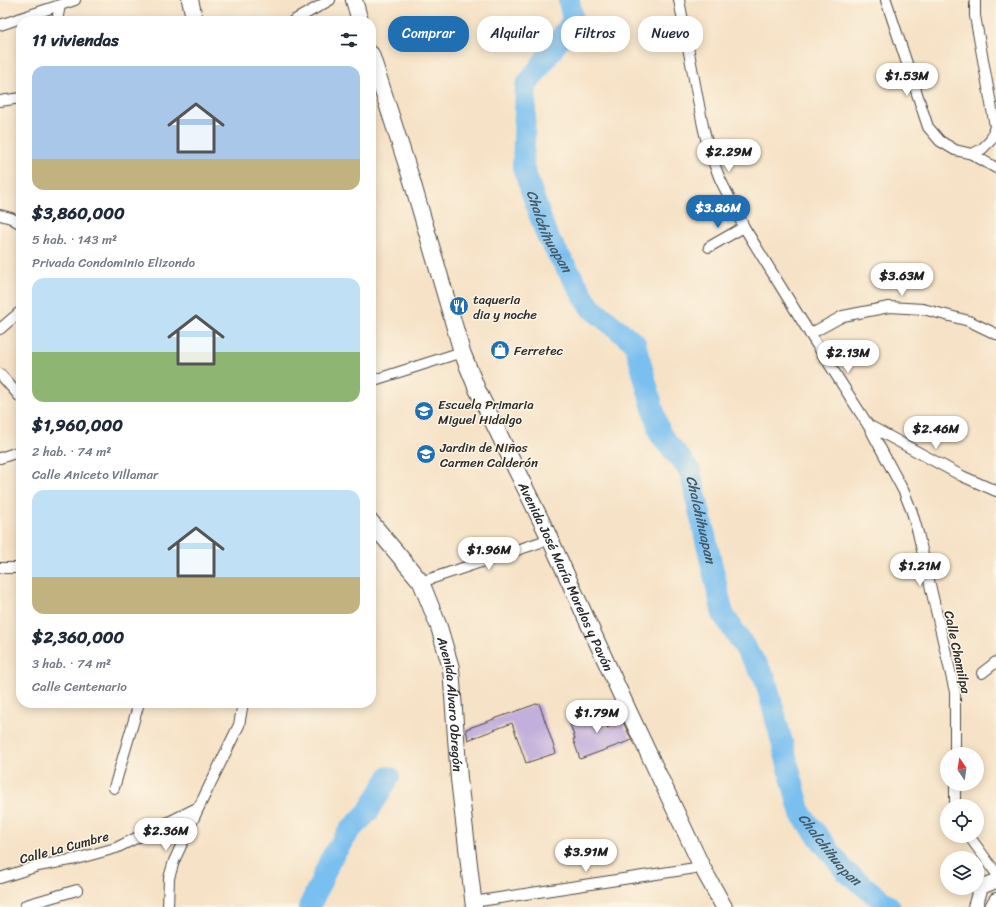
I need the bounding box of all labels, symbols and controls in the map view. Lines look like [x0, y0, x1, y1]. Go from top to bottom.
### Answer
chip: Comprar [388, 16, 469, 52]
chip: Alquilar [477, 16, 553, 52]
chip: Filtros [561, 16, 630, 52]
chip: Nuevo [638, 16, 703, 52]
text: 11 viviendas [32, 25, 119, 55]
icon: filters [338, 29, 360, 51]
pin: $1.53M [874, 63, 940, 97]
text: $1.53M [885, 64, 929, 87]
icon: home [160, 92, 232, 164]
pin: $2.29M [696, 139, 762, 173]
text: $2.29M [706, 140, 752, 163]
water label: Chalchihuapan [519, 186, 579, 279]
pin: $3.86M [685, 195, 751, 229]
text: $3.86M [695, 196, 741, 219]
text: $3,860,000 [32, 198, 125, 228]
text: 5 hab. · 143 m² [32, 228, 117, 251]
text: Privada Condominio Elizondo [32, 251, 195, 274]
pin: $3.63M [869, 263, 935, 297]
text: $3.63M [880, 264, 924, 287]
place label: taqueria dia y noche [473, 288, 537, 326]
restaurant icon: taqueria dia y noche [448, 295, 470, 317]
icon: home [160, 304, 232, 376]
shop icon: Ferretec [489, 339, 511, 361]
place label: Ferretec [514, 339, 564, 362]
pin: $2.13M [815, 340, 881, 374]
text: $2.13M [826, 341, 870, 364]
place label: Escuela Primaria Miguel Hidalgo [438, 393, 534, 431]
school or university icon: Escuela Primaria Miguel Hidalgo [413, 400, 435, 422]
text: $1,960,000 [32, 410, 123, 440]
pin: $2.46M [903, 416, 969, 450]
text: $2.46M [913, 417, 959, 440]
place label: Jardin de Niños Carmen Calderón [439, 436, 538, 474]
text: 2 hab. · 74 m² [32, 440, 111, 463]
school or university icon: Jardin de Niños Carmen Calderón [415, 443, 437, 465]
text: Calle Aniceto Villamar [32, 463, 158, 486]
water label: Chalchihuapan [678, 473, 723, 567]
street label: Avenida José María Morelos y Pavón [511, 477, 620, 675]
icon: home [160, 516, 232, 588]
pin: $1.96M [456, 537, 522, 571]
text: $1.96M [467, 538, 511, 561]
pin: $1.21M [887, 553, 953, 587]
text: $1.21M [899, 554, 941, 577]
street label: Calle Chamilpa [938, 609, 978, 696]
text: $2,360,000 [32, 622, 124, 652]
street label: Avenida Álvaro Obregón [430, 633, 469, 772]
text: 3 hab. · 74 m² [32, 652, 111, 675]
text: Calle Centenario [32, 675, 127, 698]
pin: $1.79M [564, 700, 630, 734]
text: $1.79M [575, 701, 619, 724]
north arrow [940, 747, 984, 791]
map controls [940, 747, 984, 895]
button: locate [940, 799, 984, 843]
water label: Chalchihuapan [791, 808, 868, 893]
pin: $2.36M [133, 818, 199, 852]
text: $2.36M [143, 819, 189, 842]
street label: Calle La Cumbre [17, 824, 112, 870]
pin: $3.91M [553, 839, 619, 873]
text: $3.91M [564, 840, 608, 863]
button: layers [940, 851, 984, 895]

